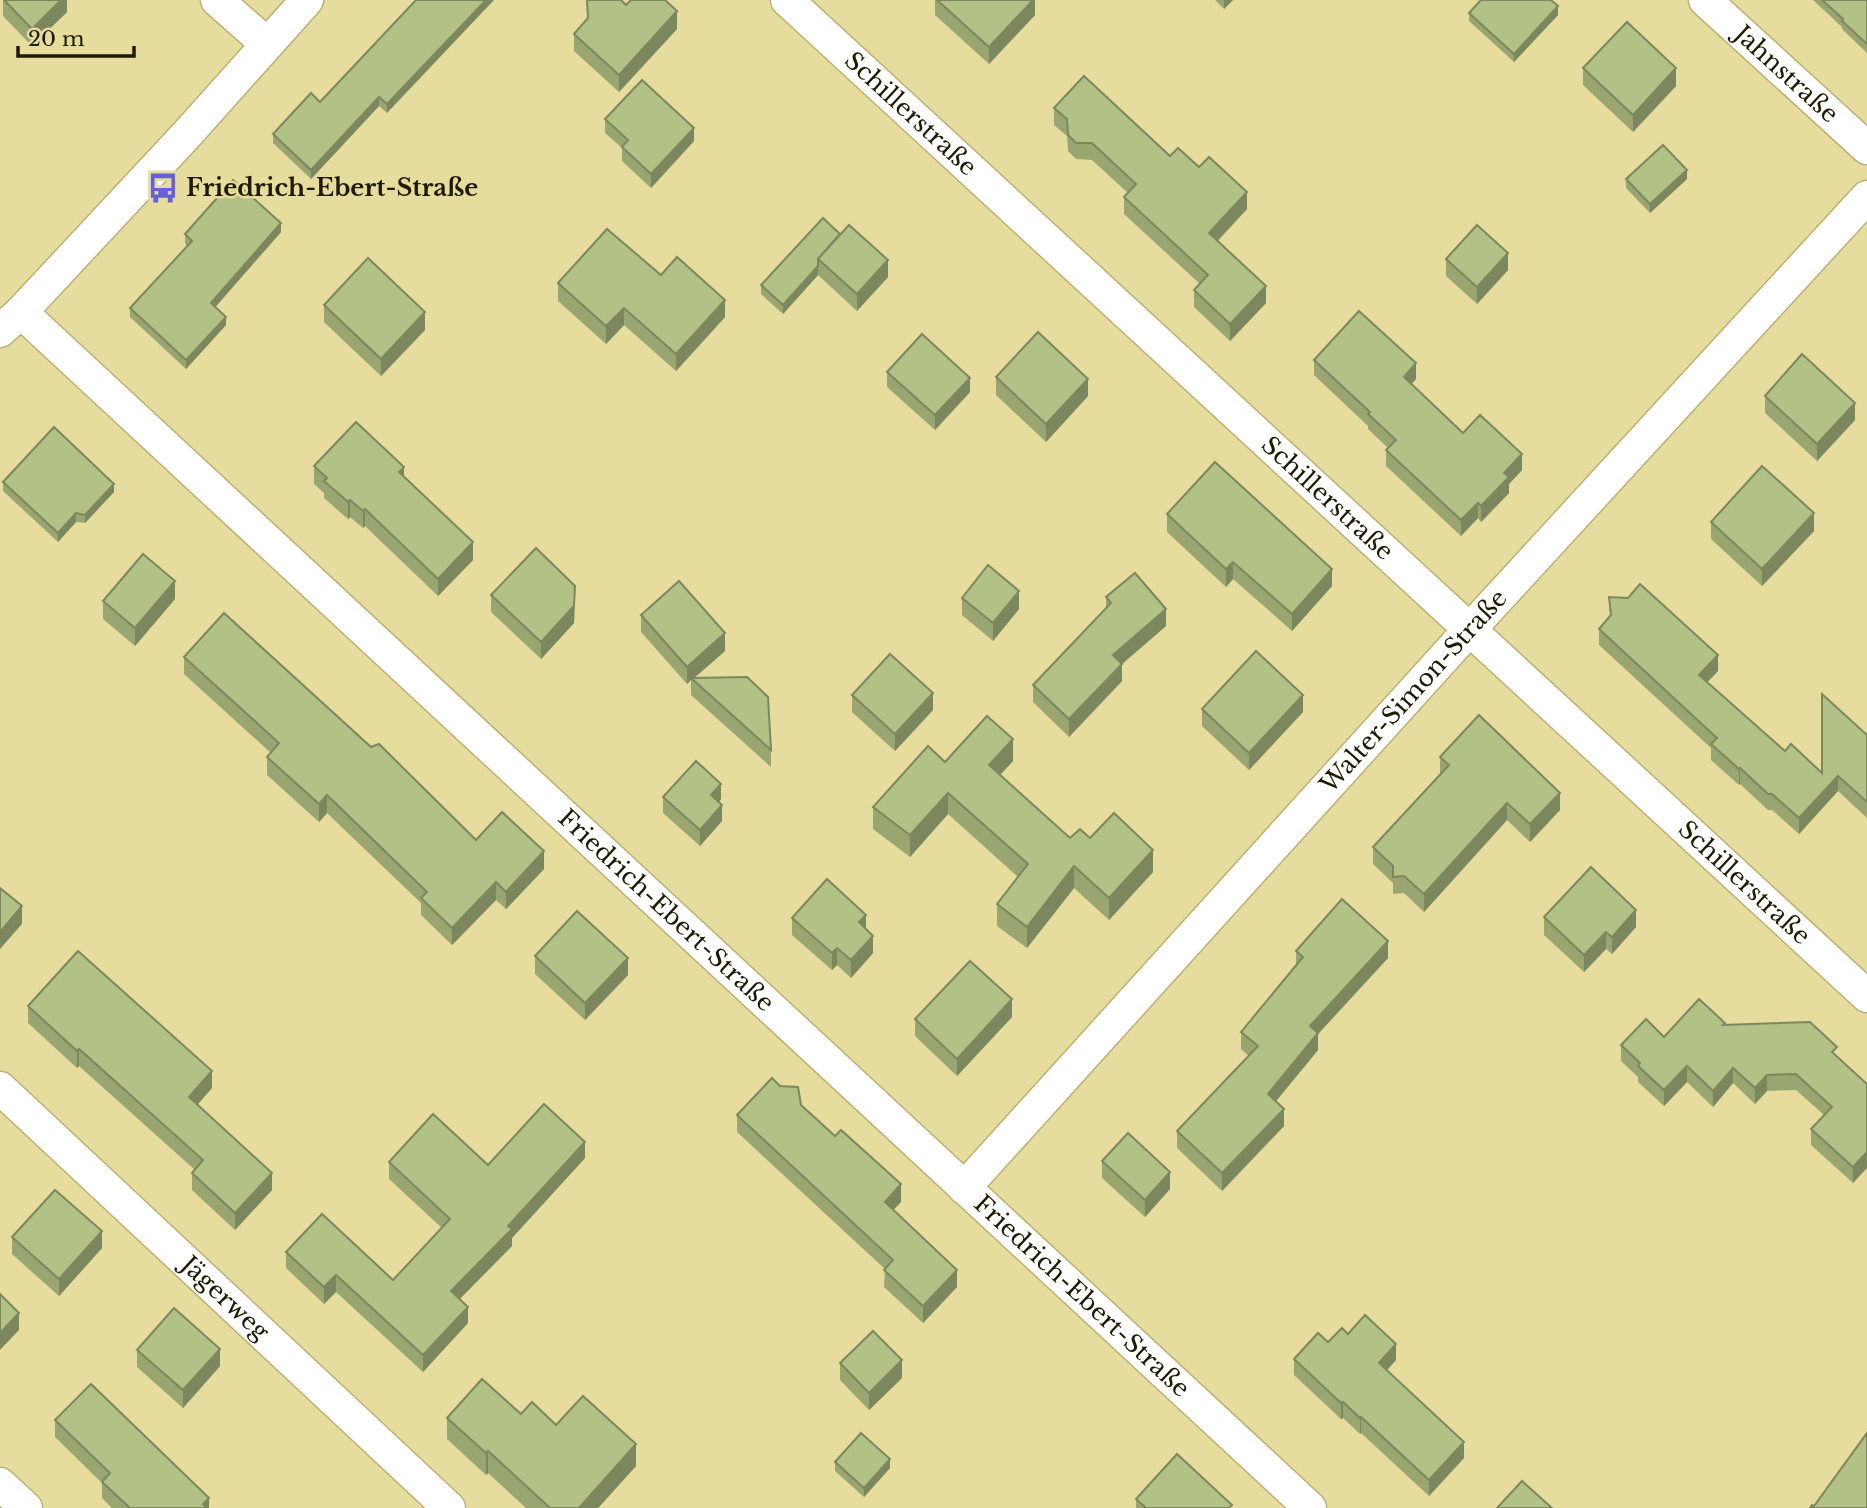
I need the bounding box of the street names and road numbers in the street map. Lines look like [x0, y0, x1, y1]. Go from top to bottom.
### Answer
street label: Jahnstraße [1727, 17, 1844, 128]
street label: Schillerstraße [839, 46, 983, 181]
street label: Schillerstraße [1256, 430, 1400, 566]
street label: Walter-Simon-Straße [1313, 583, 1513, 799]
street label: Friedrich-Ebert-Straße [553, 803, 780, 1017]
street label: Schillerstraße [1673, 814, 1816, 950]
street label: Friedrich-Ebert-Straße [968, 1189, 1196, 1403]
street label: Jägerweg [173, 1248, 276, 1346]

